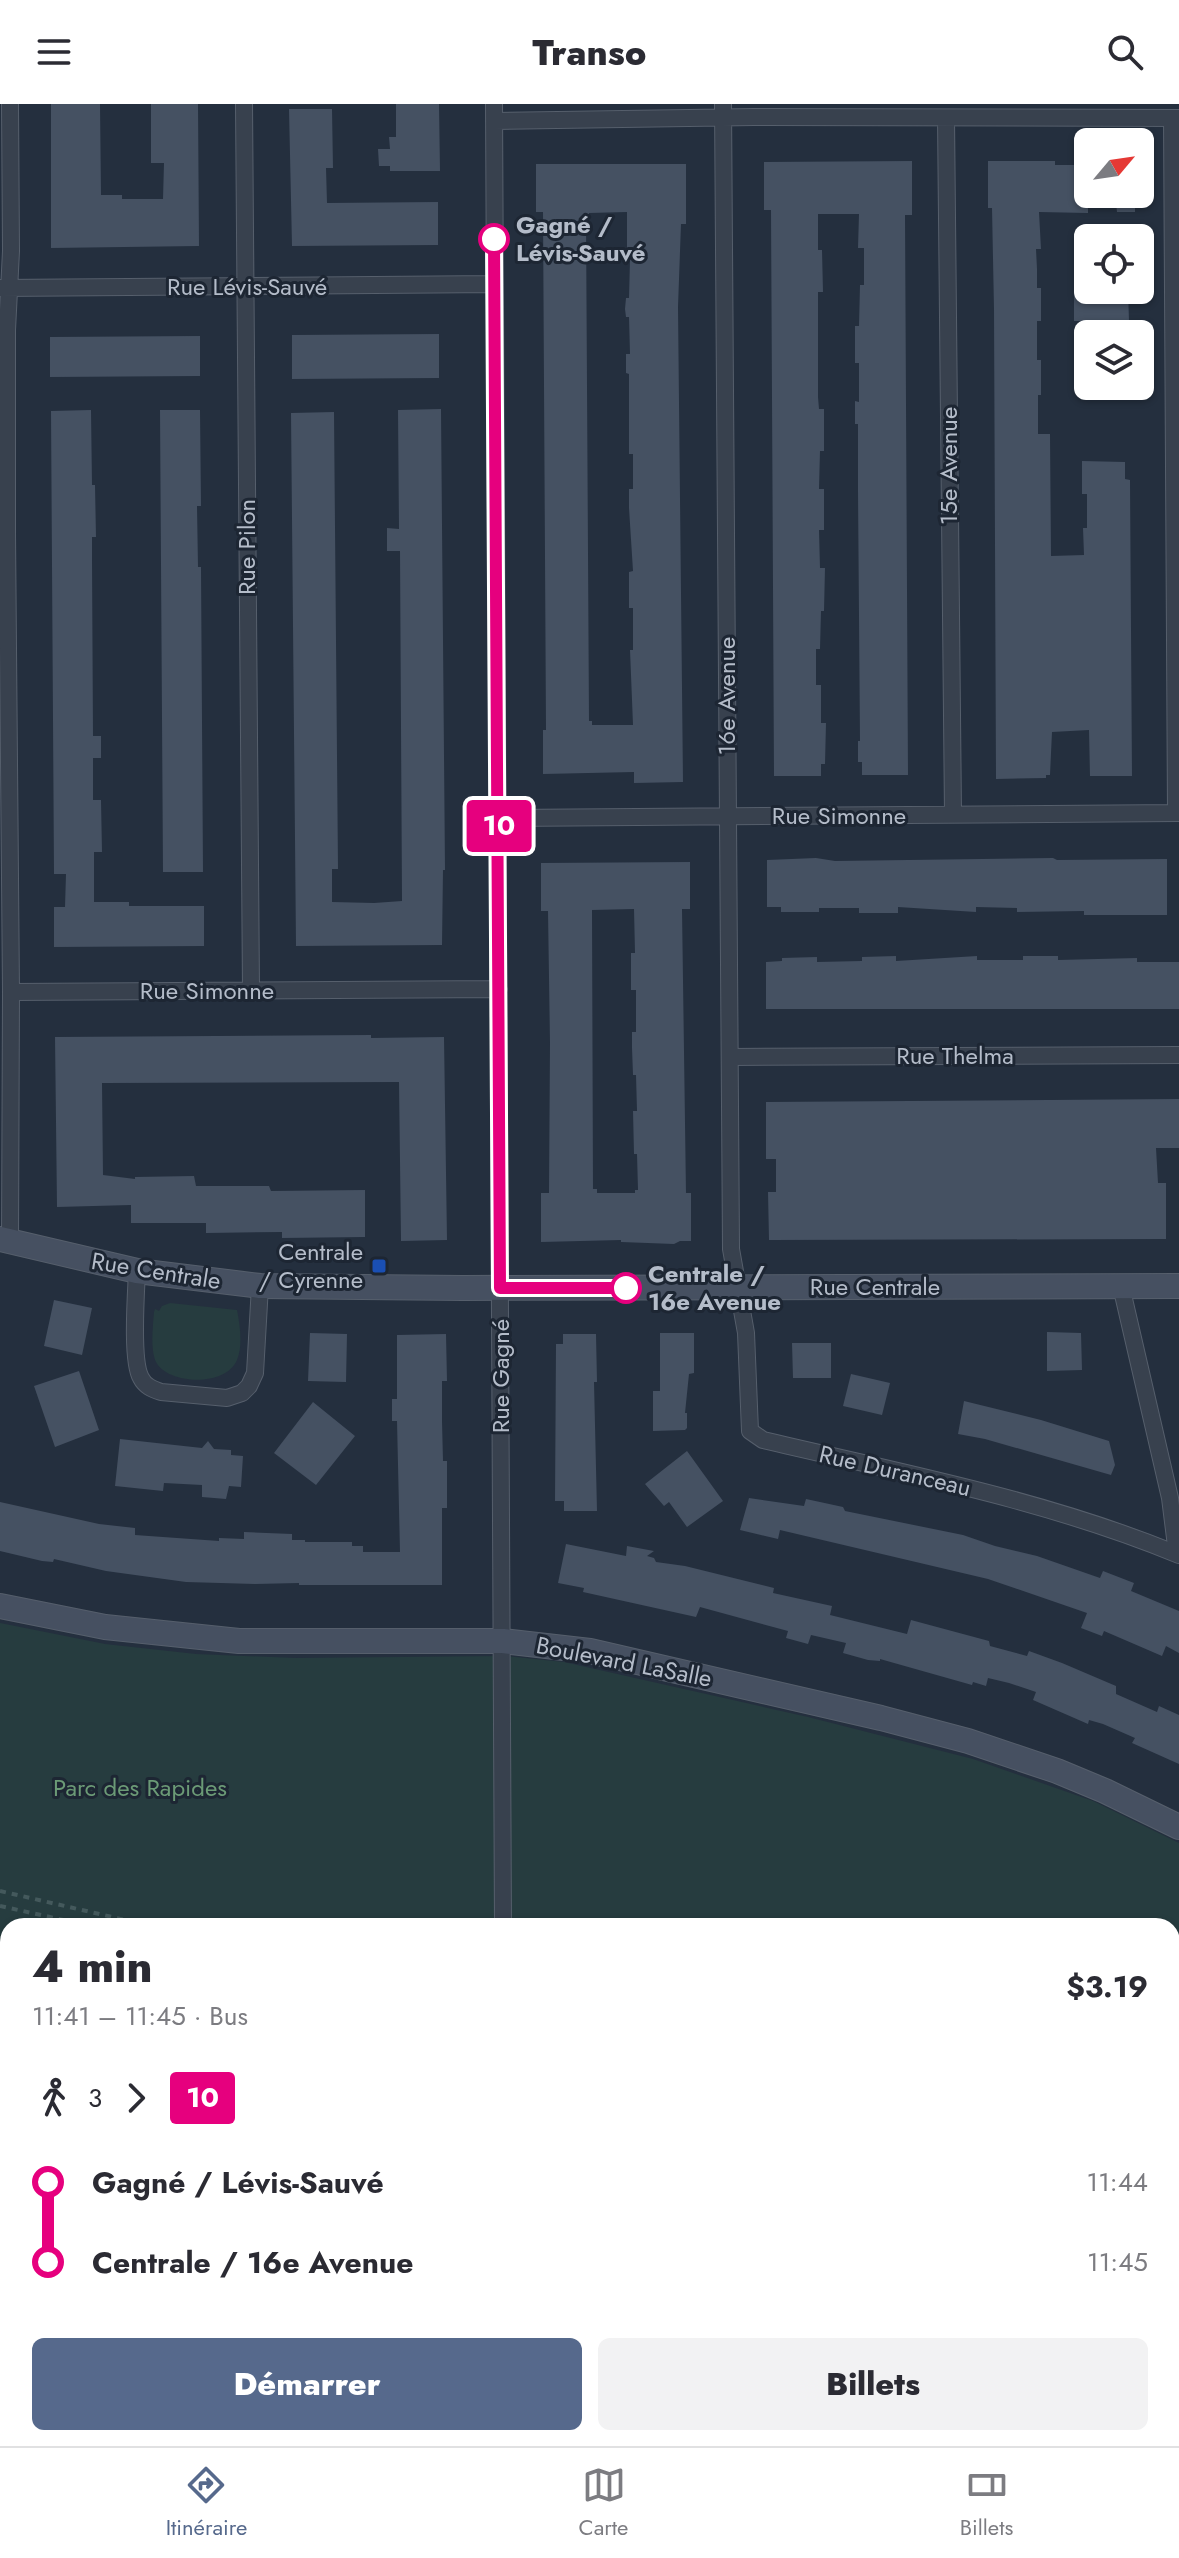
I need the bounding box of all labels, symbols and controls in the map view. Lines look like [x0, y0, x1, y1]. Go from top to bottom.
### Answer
text: Transo [533, 26, 646, 78]
icon: menu [32, 30, 76, 74]
icon: search [1103, 30, 1147, 74]
north arrow [1074, 128, 1154, 208]
map controls [1074, 128, 1154, 400]
place label: Gagné / Lévis-Sauvé [516, 207, 646, 270]
marker: Gagné / Lévis-Sauvé [479, 224, 509, 254]
button: locate [1074, 224, 1154, 304]
street label: Rue Lévis-Sauvé [167, 269, 327, 304]
button: layers [1074, 320, 1154, 400]
street label: 15e Avenue [931, 407, 966, 525]
street label: Rue Pilon [229, 499, 264, 595]
street label: 16e Avenue [709, 637, 744, 755]
street label: Rue Simonne [772, 798, 906, 833]
line badge: 10 [463, 800, 535, 852]
text: 10 [483, 805, 515, 846]
street label: Rue Simonne [140, 973, 274, 1008]
street label: Rue Thelma [896, 1038, 1014, 1073]
place label: Centrale / Cyrenne [259, 1234, 363, 1297]
street label: Rue Centrale [89, 1243, 223, 1298]
place label: Centrale / 16e Avenue [648, 1256, 781, 1319]
marker: Centrale / Cyrenne [370, 1257, 388, 1275]
street label: Rue Centrale [810, 1269, 940, 1304]
marker: Centrale / 16e Avenue [611, 1273, 641, 1303]
street label: Rue Gagné [483, 1319, 518, 1433]
street label: Rue Duranceau [816, 1436, 975, 1505]
street label: Boulevard LaSalle [533, 1627, 715, 1696]
park label: Parc des Rapides [53, 1770, 227, 1805]
text: 4 min [32, 1935, 152, 1999]
text: $3.19 [1066, 1965, 1148, 2008]
text: 11:41 – 11:45 · Bus [32, 1997, 248, 2035]
icon: walk [32, 2076, 76, 2120]
icon: forward [114, 2076, 158, 2120]
text: 10 [186, 2077, 219, 2118]
text: 3 [88, 2079, 102, 2117]
text: Gagné / Lévis-Sauvé [92, 2161, 384, 2204]
text: 11:44 [1086, 2163, 1148, 2201]
text: Centrale / 16e Avenue [92, 2241, 413, 2284]
text: 11:45 [1087, 2243, 1148, 2281]
button: Démarrer [32, 2338, 582, 2430]
button: Billets [598, 2338, 1148, 2430]
tab: Itinéraire [166, 2463, 247, 2543]
tab: Carte [579, 2463, 628, 2543]
tab: Billets [960, 2463, 1013, 2543]

